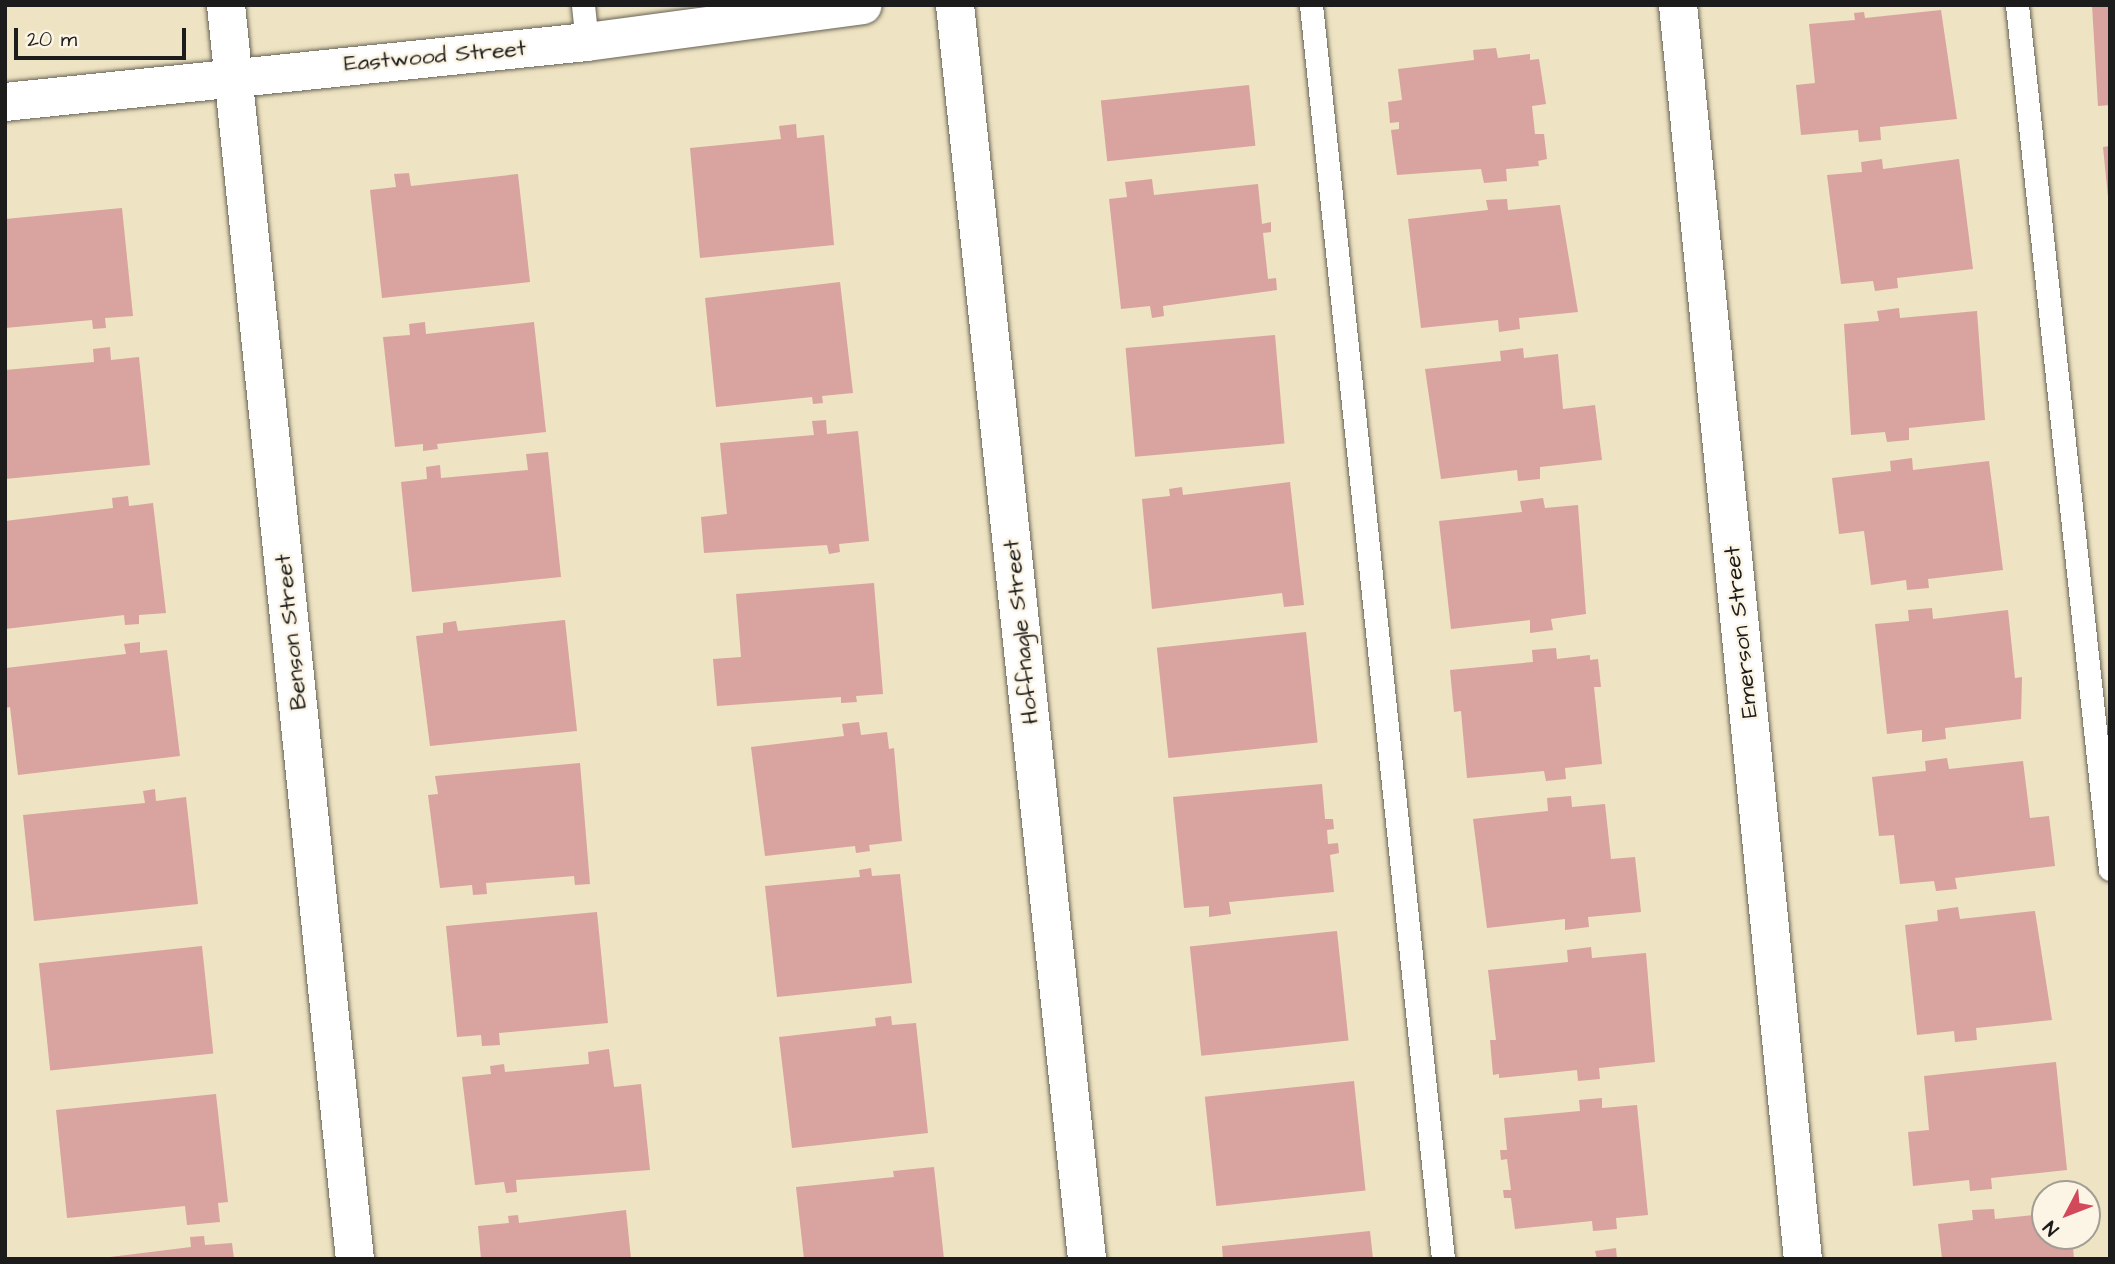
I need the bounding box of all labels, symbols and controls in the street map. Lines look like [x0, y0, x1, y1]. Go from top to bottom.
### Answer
scale bar [18, 14, 189, 58]
text: 20 m [27, 25, 77, 54]
street label: Eastwood Street [343, 34, 527, 78]
street label: Hoffnagle Street [998, 538, 1044, 726]
street label: Emerson Street [1718, 545, 1764, 719]
street label: Benson Street [269, 553, 313, 711]
north arrow [2031, 1180, 2101, 1250]
text: N [2037, 1215, 2066, 1242]

